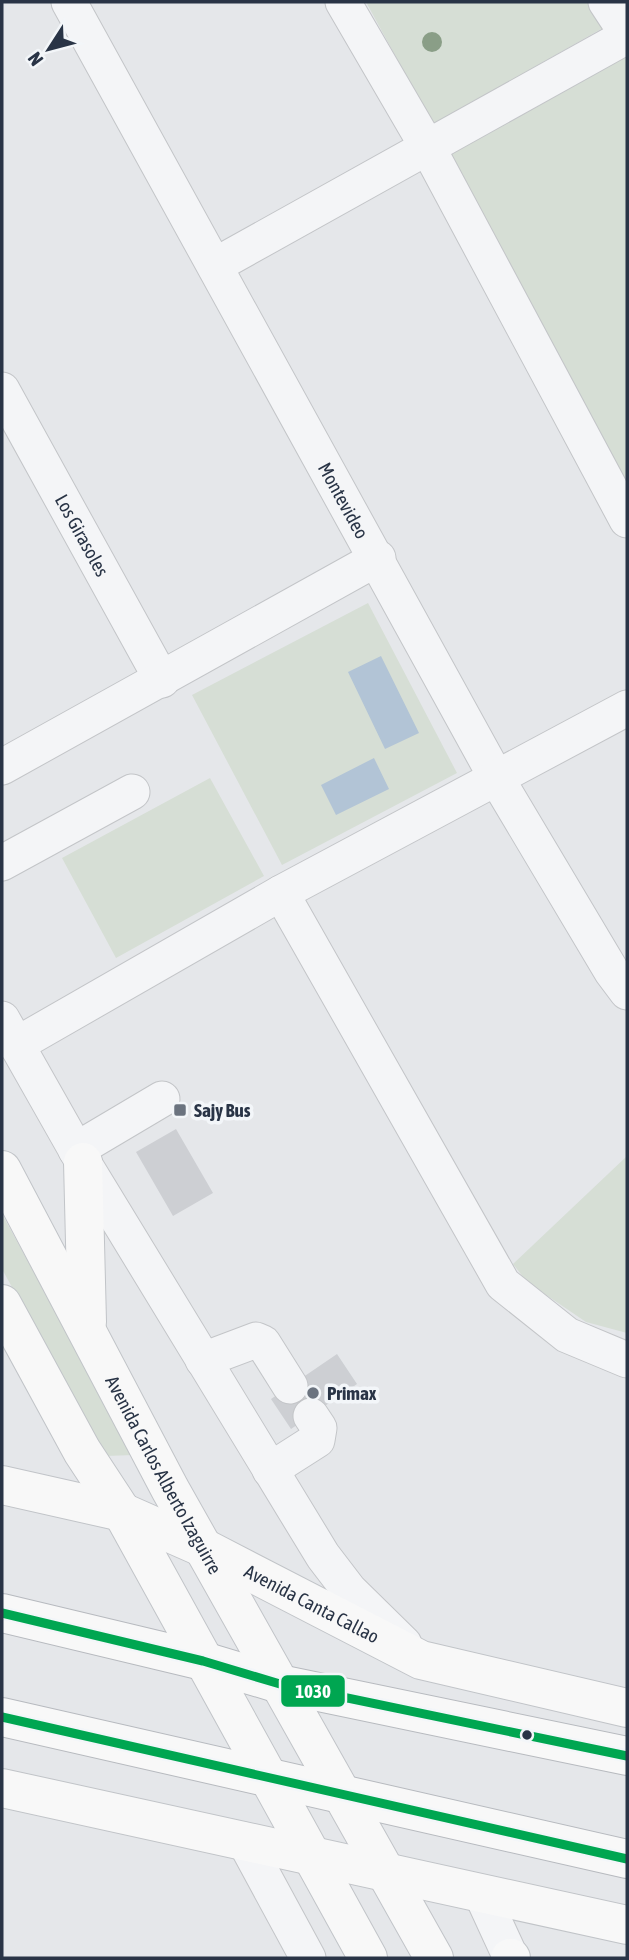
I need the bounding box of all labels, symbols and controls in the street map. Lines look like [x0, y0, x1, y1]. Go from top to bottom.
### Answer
north arrow [14, 14, 84, 84]
text: N [23, 48, 47, 70]
street label: Montevideo [314, 459, 373, 542]
street label: Los Girasoles [51, 491, 114, 580]
place label: Sajy Bus [194, 1099, 251, 1121]
marker: Sajy Bus [172, 1102, 188, 1118]
street label: Avenida Carlos Alberto Izaguirre [101, 1372, 226, 1578]
place label: Primax [327, 1382, 377, 1404]
marker: Primax [305, 1385, 321, 1401]
street label: Avenida Canta Callao [241, 1560, 383, 1648]
line badge: 1030 [280, 1674, 346, 1708]
text: 1030 [295, 1680, 331, 1702]
unlabelled marker [520, 1728, 534, 1742]

